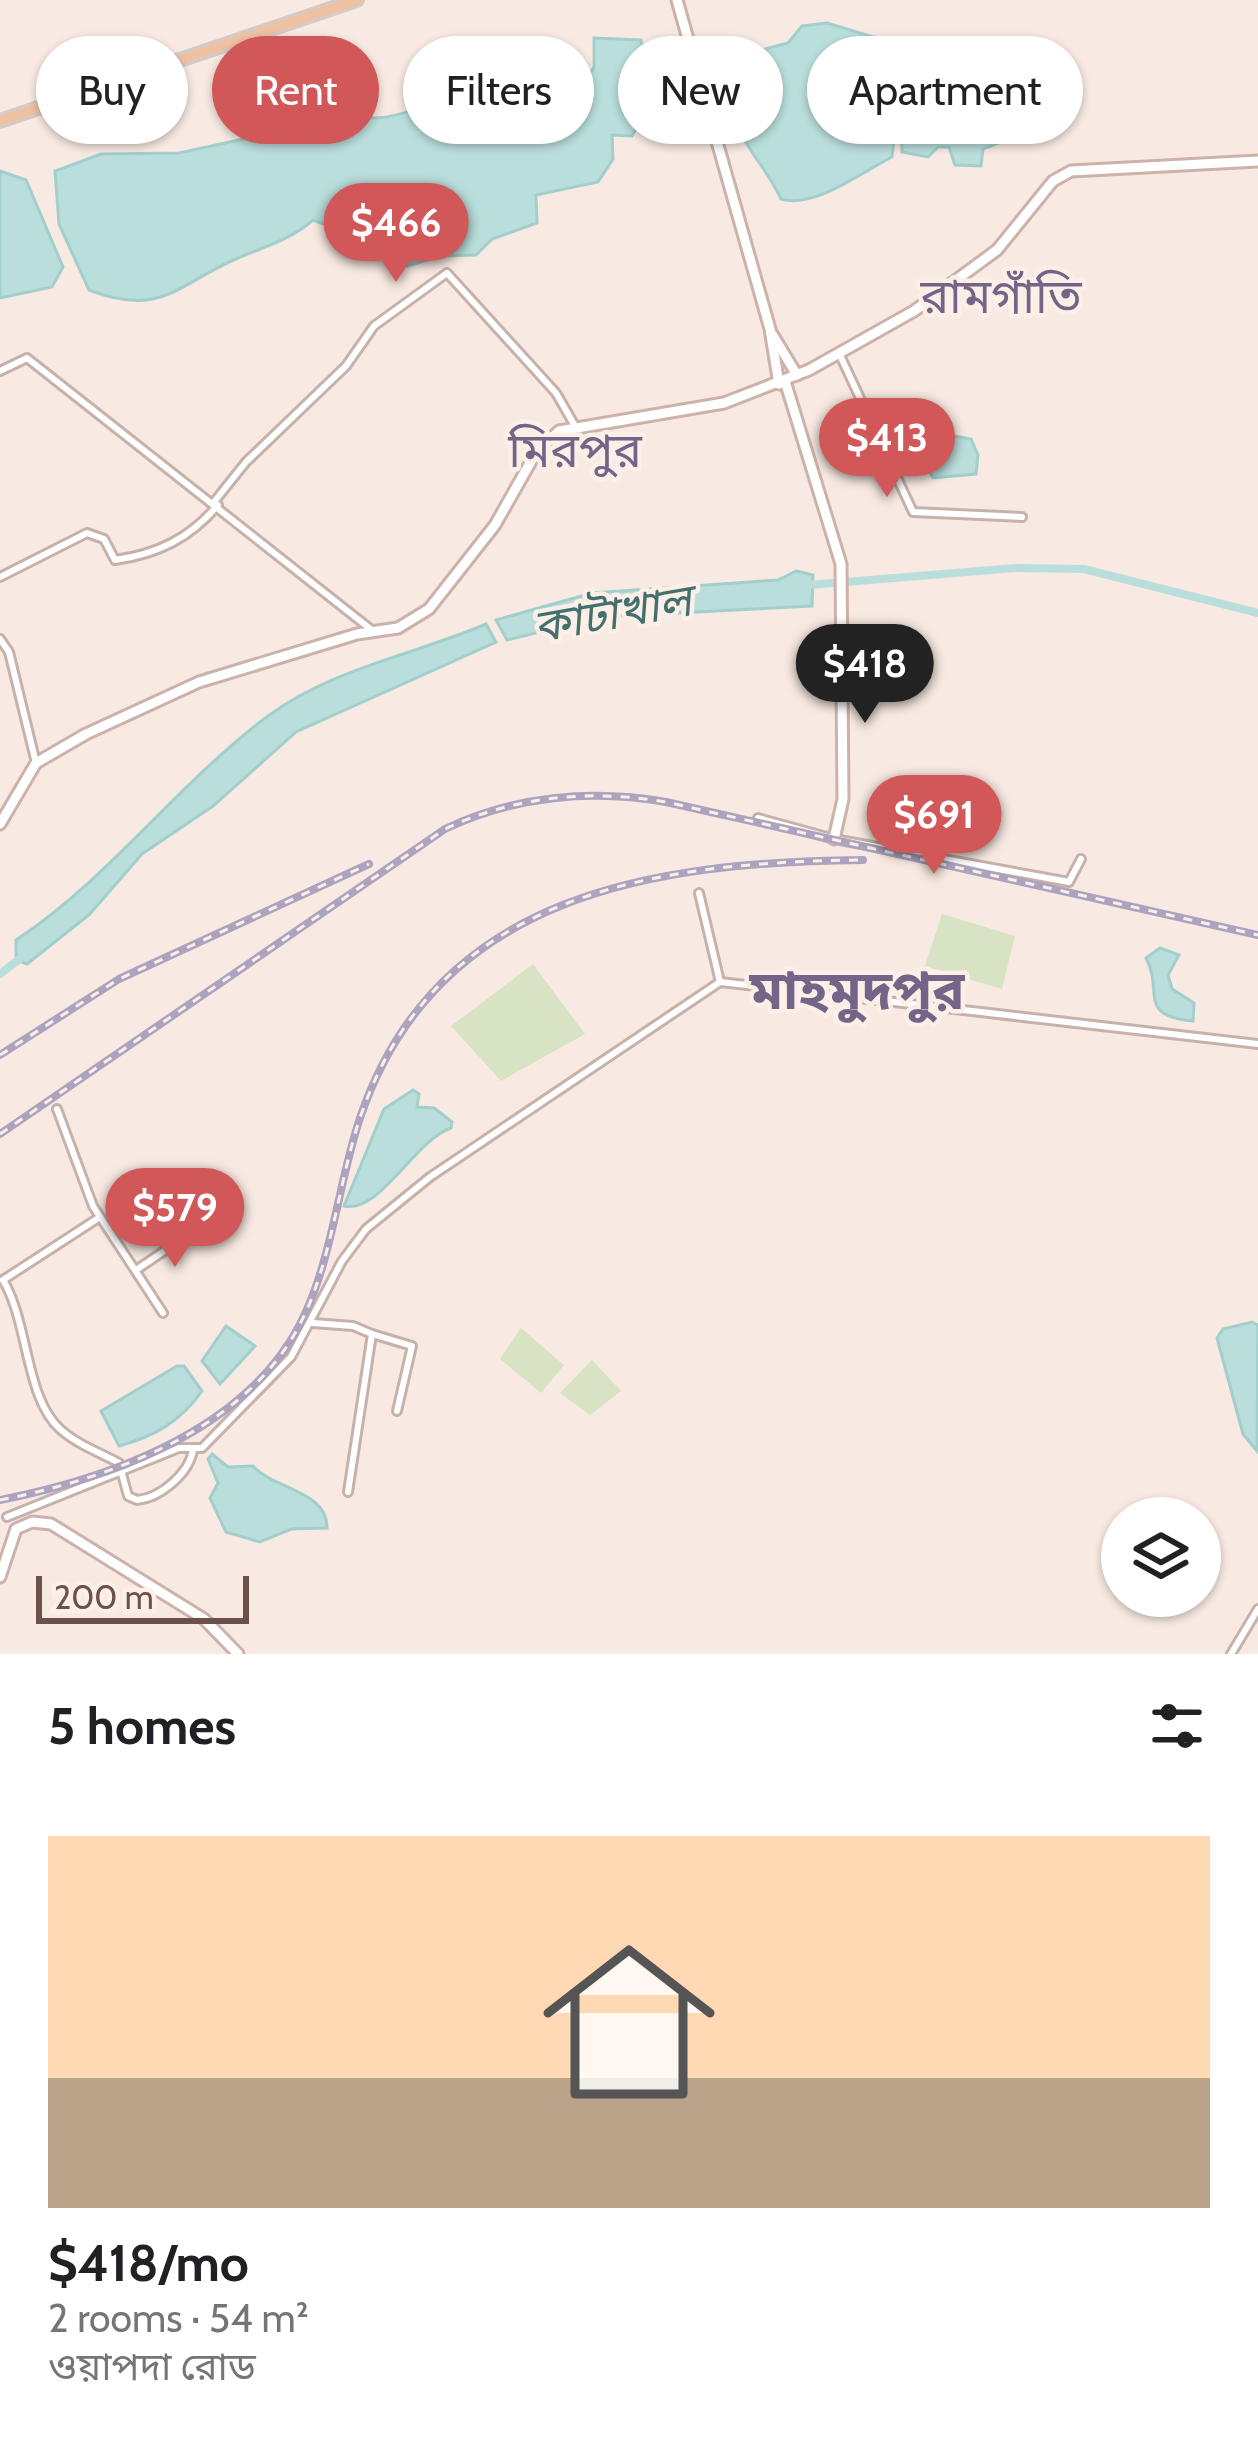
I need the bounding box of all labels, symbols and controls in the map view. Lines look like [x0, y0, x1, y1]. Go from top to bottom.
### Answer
chip: Buy [36, 36, 188, 144]
chip: Rent [212, 36, 379, 144]
chip: Filters [403, 36, 594, 144]
chip: New [618, 36, 783, 144]
chip: Apartment [807, 36, 1083, 144]
pin: $466 [325, 183, 467, 285]
text: $466 [351, 198, 441, 246]
district label: রামগাঁতি [919, 267, 1083, 325]
pin: $413 [816, 398, 958, 500]
text: $413 [846, 413, 928, 461]
district label: মিরপুর [507, 421, 643, 479]
water label: কাটাখাল [529, 571, 703, 653]
pin: $418 [794, 624, 936, 726]
text: $418 [823, 639, 907, 687]
pin: $691 [863, 775, 1005, 877]
text: $691 [894, 790, 974, 838]
district label: মাহমুদপুর [748, 957, 966, 1023]
pin: $579 [104, 1168, 246, 1270]
text: $579 [132, 1183, 218, 1231]
map controls [1101, 1497, 1221, 1617]
button: layers [1101, 1497, 1221, 1617]
scale bar [36, 1570, 249, 1623]
text: 200 m [54, 1577, 154, 1617]
icon: filters [1144, 1693, 1210, 1759]
text: 5 homes [48, 1695, 236, 1757]
icon: home [521, 1914, 737, 2130]
text: $418/mo [48, 2232, 249, 2294]
text: 2 rooms · 54 m² [48, 2294, 309, 2342]
text: ওয়াপদা রোড [48, 2342, 256, 2390]

